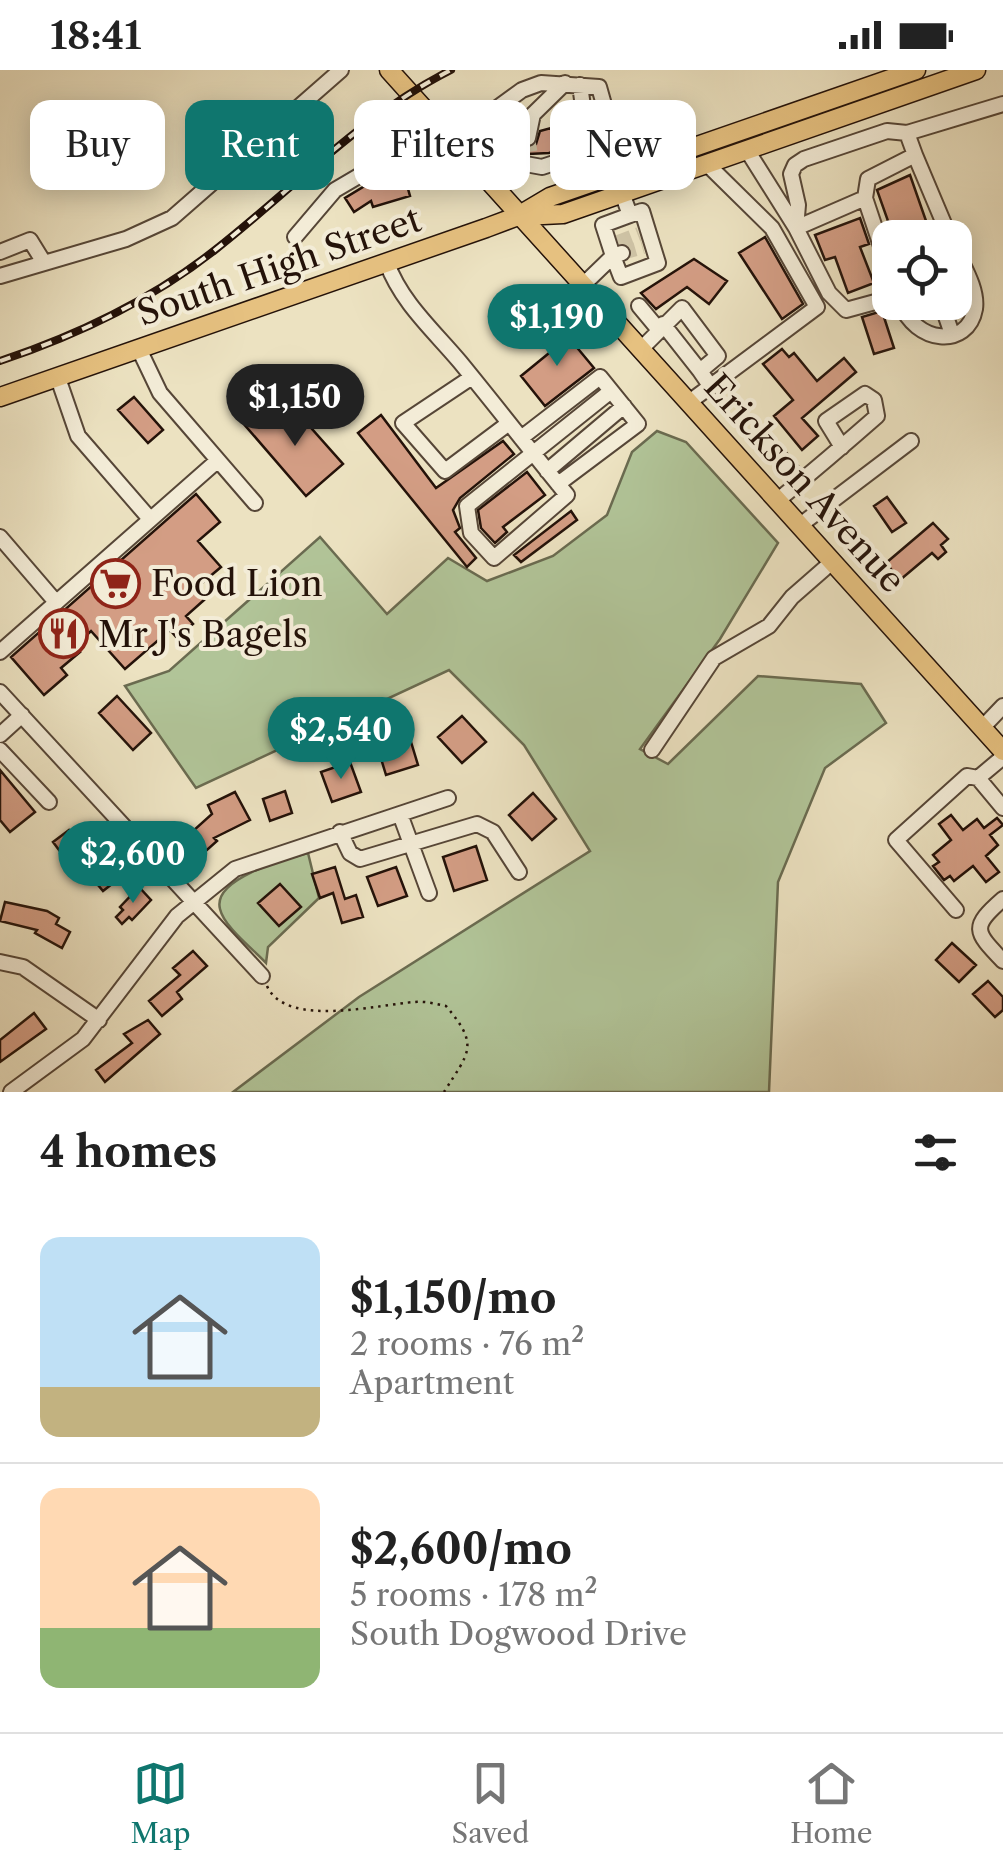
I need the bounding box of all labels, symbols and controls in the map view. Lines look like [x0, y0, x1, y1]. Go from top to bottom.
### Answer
text: 18:41 [50, 12, 141, 59]
chip: Buy [30, 100, 165, 190]
chip: Rent [185, 100, 334, 190]
chip: Filters [354, 100, 530, 190]
chip: New [550, 100, 696, 190]
street label: South High Street [132, 197, 427, 335]
map controls [872, 220, 972, 320]
button: locate [872, 220, 972, 320]
pin: $1,190 [476, 284, 638, 369]
text: $1,190 [510, 297, 604, 336]
pin: $1,150 [214, 364, 376, 449]
street label: Erickson Avenue [696, 365, 914, 601]
text: $1,150 [248, 377, 342, 416]
supermarket icon: Food Lion [90, 557, 142, 609]
place label: Food Lion [151, 562, 323, 605]
restaurant icon: Mr J's Bagels [37, 608, 89, 660]
place label: Mr J's Bagels [98, 613, 308, 656]
pin: $2,540 [260, 697, 422, 782]
text: $2,540 [290, 710, 392, 749]
pin: $2,600 [52, 821, 214, 906]
text: $2,600 [80, 834, 186, 873]
icon: filters [908, 1125, 963, 1180]
text: 4 homes [40, 1126, 217, 1178]
text: $1,150/mo [350, 1272, 556, 1324]
icon: home [120, 1277, 240, 1397]
text: 2 rooms · 76 m² [350, 1324, 584, 1363]
text: Apartment [350, 1363, 514, 1402]
text: $2,600/mo [350, 1523, 572, 1575]
icon: home [120, 1528, 240, 1648]
text: 5 rooms · 178 m² [350, 1575, 598, 1614]
text: South Dogwood Drive [350, 1614, 687, 1653]
tab: Map [130, 1756, 191, 1850]
tab: Saved [452, 1756, 529, 1850]
tab: Home [790, 1756, 873, 1850]

